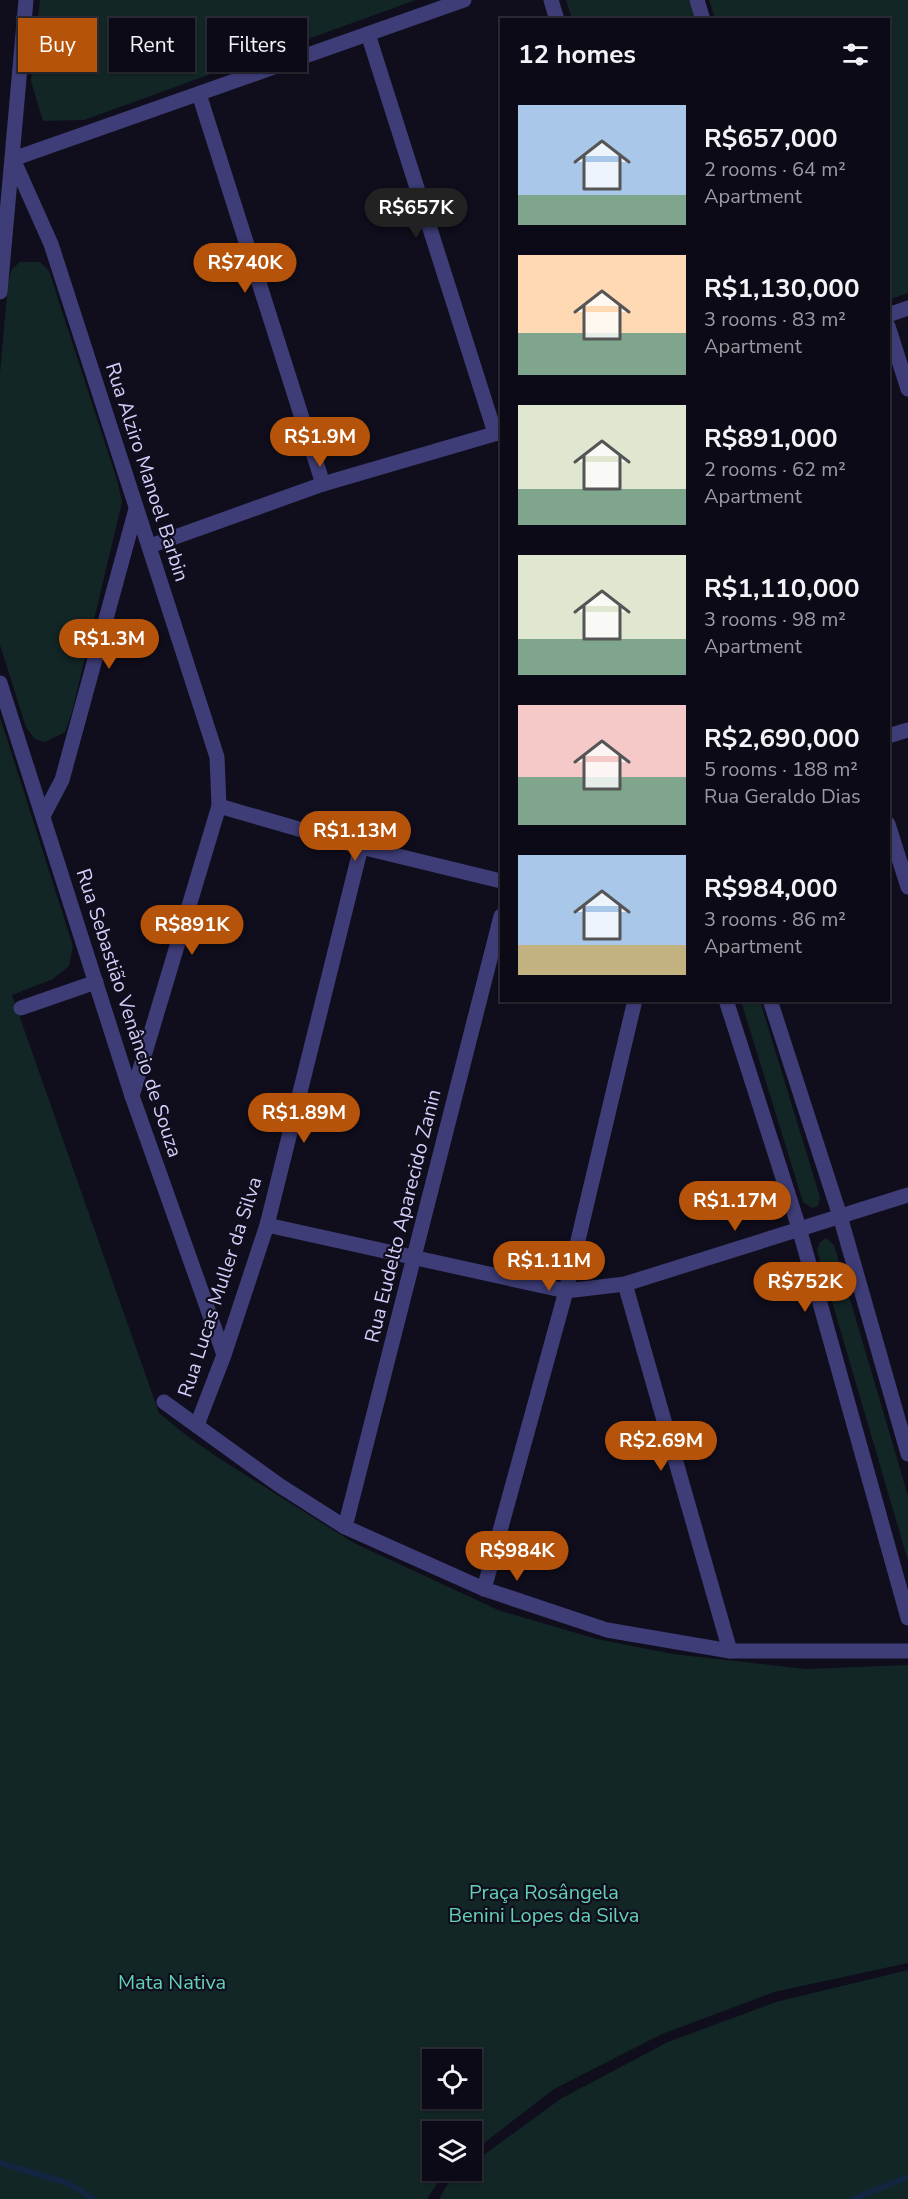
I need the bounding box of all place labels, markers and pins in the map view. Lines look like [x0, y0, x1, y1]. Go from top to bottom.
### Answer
pin: R$657K [367, 188, 465, 239]
pin: R$740K [196, 243, 294, 294]
pin: R$1.9M [271, 417, 369, 468]
pin: R$1.3M [60, 619, 158, 670]
pin: R$1.13M [300, 811, 410, 862]
pin: R$891K [143, 905, 241, 956]
pin: R$1.89M [249, 1093, 359, 1144]
pin: R$1.17M [680, 1181, 790, 1232]
pin: R$1.11M [494, 1241, 604, 1292]
pin: R$752K [756, 1262, 854, 1313]
pin: R$2.69M [606, 1421, 716, 1472]
pin: R$984K [468, 1531, 566, 1582]

